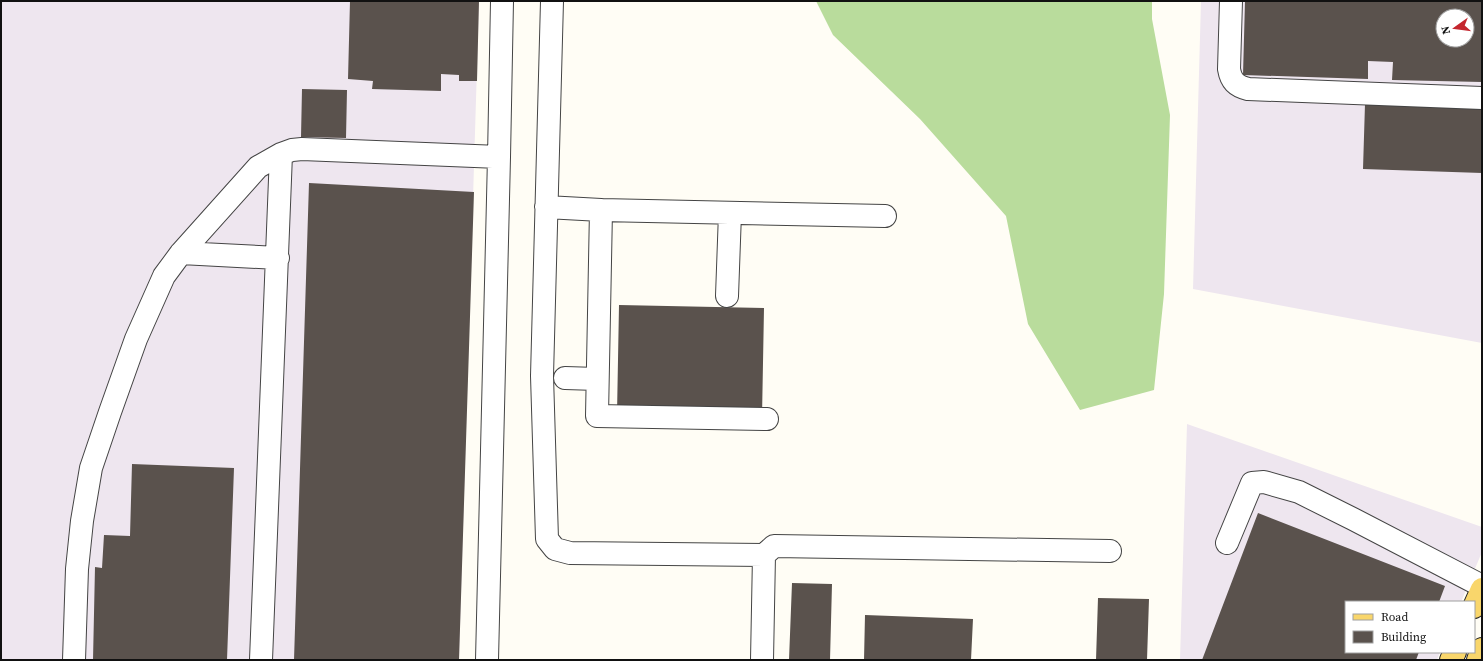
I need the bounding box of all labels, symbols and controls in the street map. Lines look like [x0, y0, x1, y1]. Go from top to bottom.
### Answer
north arrow [1435, 8, 1475, 48]
text: N [1438, 25, 1454, 36]
legend [1345, 601, 1475, 653]
text: Road [1381, 609, 1408, 625]
text: Building [1381, 629, 1426, 645]

